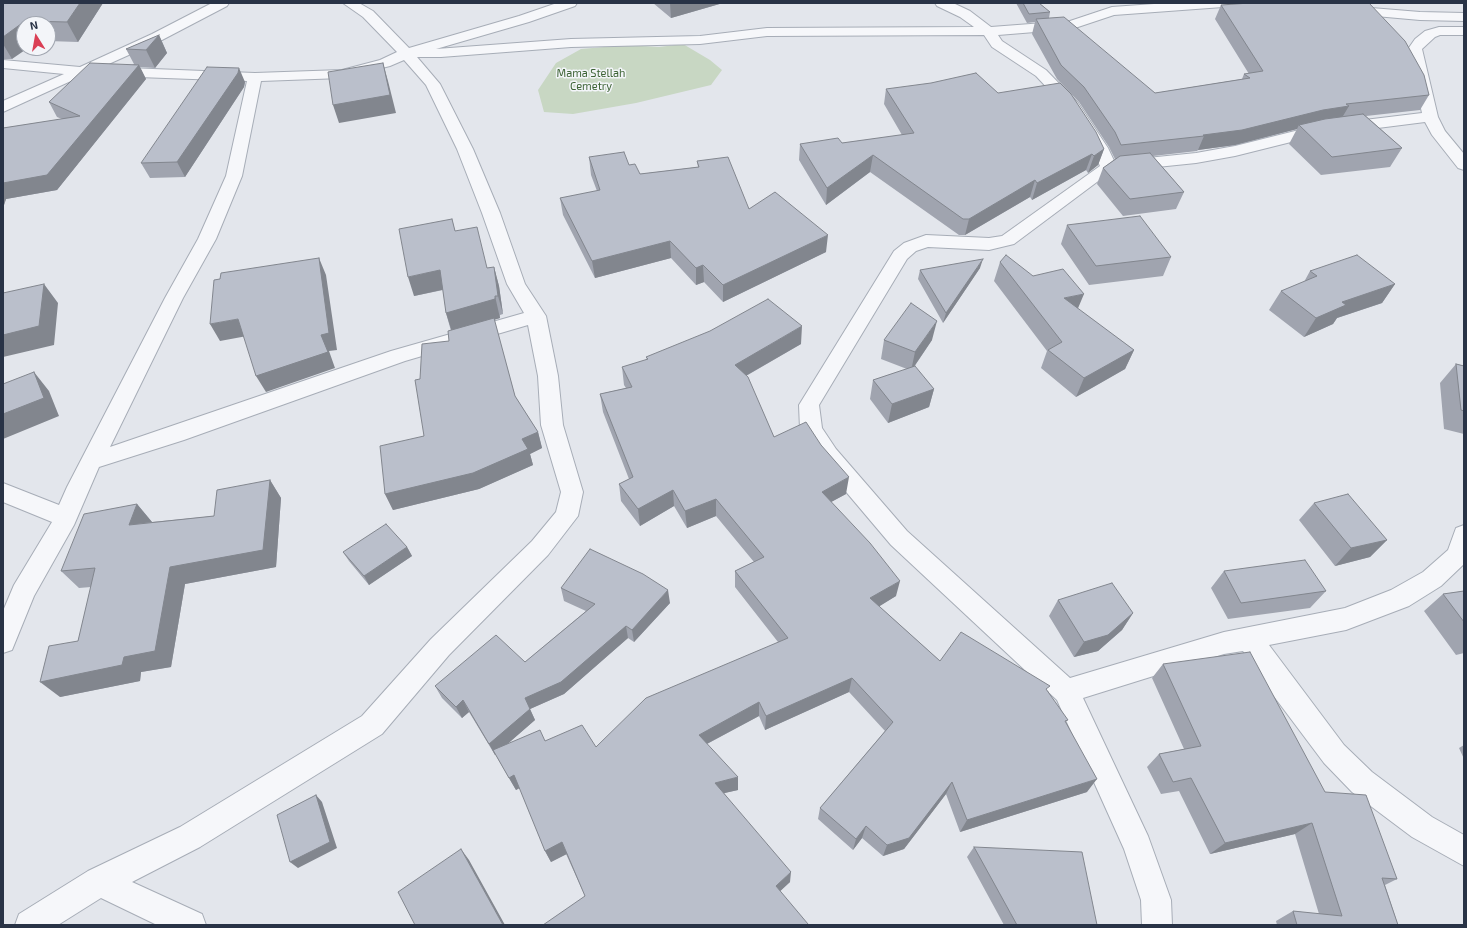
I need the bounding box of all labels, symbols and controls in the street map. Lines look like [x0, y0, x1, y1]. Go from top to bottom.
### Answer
north arrow [16, 16, 56, 56]
text: N [29, 18, 39, 32]
park label: Mama Stellah Cemetry [557, 66, 625, 92]

